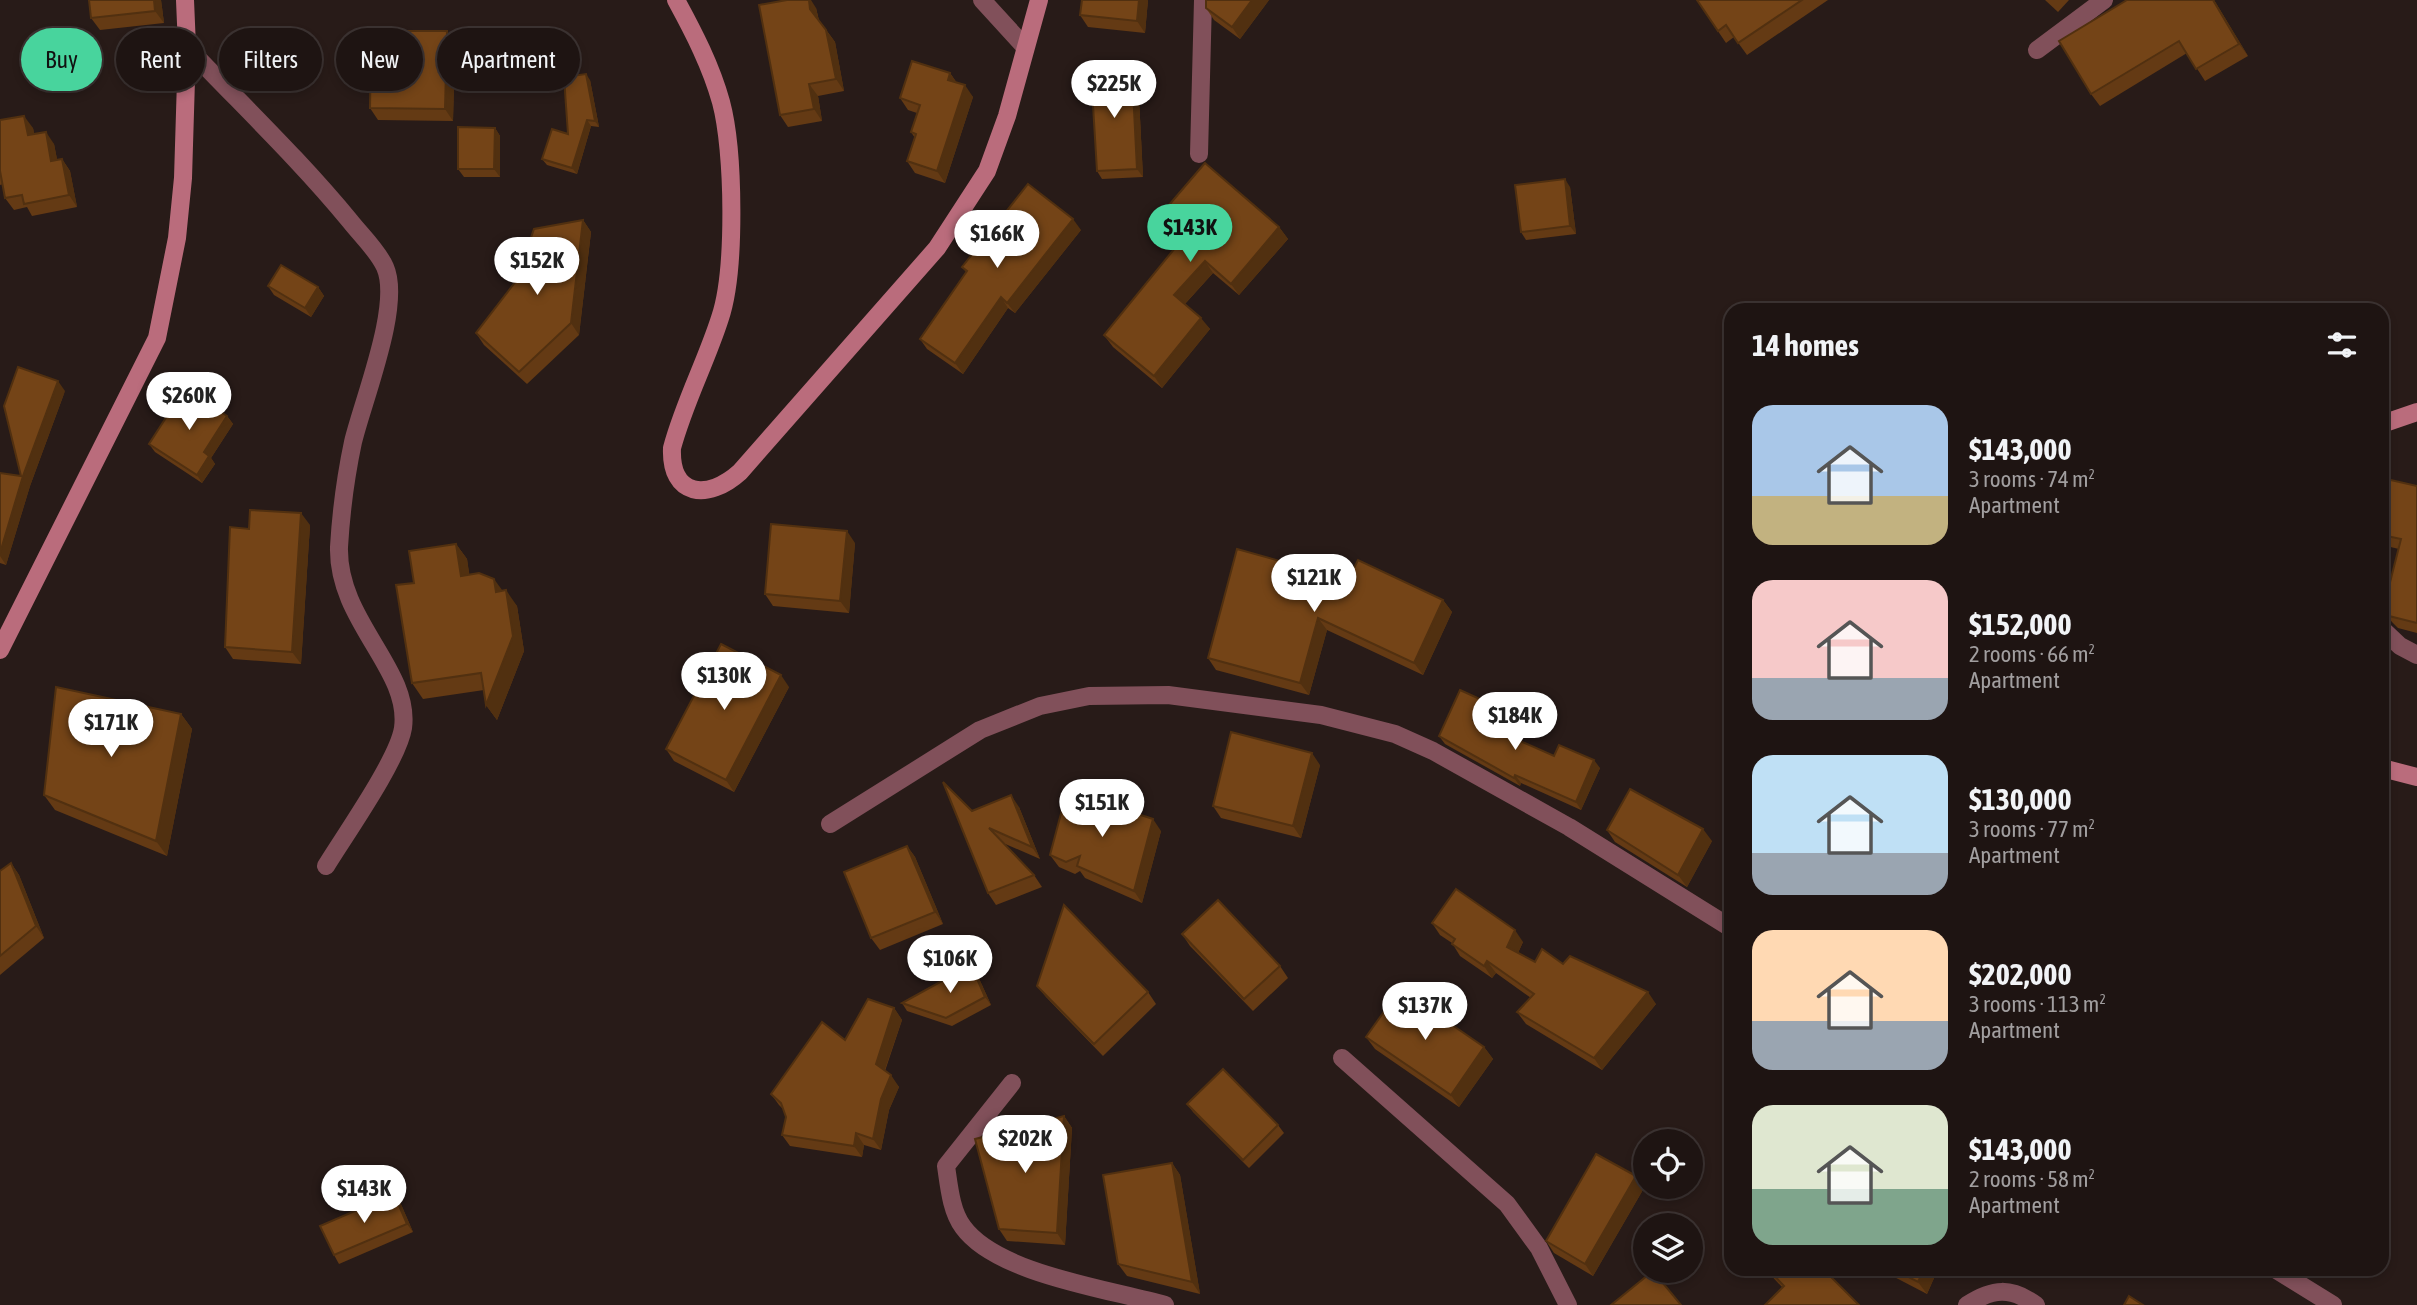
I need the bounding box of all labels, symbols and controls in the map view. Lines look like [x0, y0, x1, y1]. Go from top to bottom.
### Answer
chip: Buy [21, 28, 102, 91]
chip: Rent [116, 28, 205, 91]
chip: Filters [219, 28, 322, 91]
chip: New [336, 28, 423, 91]
chip: Apartment [437, 28, 580, 91]
pin: $225K [1065, 60, 1163, 120]
text: $225K [1087, 70, 1141, 96]
pin: $143K [1141, 204, 1239, 264]
pin: $166K [948, 210, 1046, 270]
text: $143K [1163, 214, 1217, 240]
text: $166K [970, 220, 1024, 246]
pin: $152K [488, 238, 586, 297]
text: $152K [510, 247, 564, 273]
icon: filters [2323, 326, 2361, 364]
text: 14 homes [1752, 328, 1859, 362]
pin: $260K [140, 372, 238, 432]
text: $260K [162, 382, 216, 408]
text: $143,000 [1969, 432, 2072, 466]
icon: home [1808, 433, 1892, 517]
text: 3 rooms · 74 m² [1969, 466, 2095, 492]
text: Apartment [1969, 492, 2060, 518]
pin: $121K [1265, 554, 1363, 614]
text: $121K [1287, 564, 1341, 590]
text: $152,000 [1969, 607, 2072, 641]
icon: home [1808, 608, 1892, 692]
text: 2 rooms · 66 m² [1969, 641, 2095, 667]
pin: $130K [675, 652, 773, 712]
text: $130K [697, 662, 751, 688]
text: Apartment [1969, 667, 2060, 693]
pin: $184K [1466, 692, 1564, 752]
pin: $171K [62, 700, 160, 759]
text: $184K [1488, 702, 1542, 728]
text: $171K [84, 709, 138, 735]
pin: $151K [1053, 780, 1151, 839]
text: $130,000 [1969, 782, 2072, 816]
icon: home [1808, 783, 1892, 867]
text: $151K [1075, 789, 1129, 815]
text: 3 rooms · 77 m² [1969, 816, 2095, 842]
text: Apartment [1969, 842, 2060, 868]
pin: $106K [901, 936, 999, 995]
text: $106K [923, 945, 977, 971]
text: $202,000 [1969, 957, 2072, 991]
icon: home [1808, 958, 1892, 1042]
pin: $137K [1376, 982, 1474, 1042]
text: 3 rooms · 113 m² [1969, 991, 2106, 1017]
text: $137K [1398, 992, 1452, 1018]
text: Apartment [1969, 1017, 2060, 1043]
pin: $202K [976, 1116, 1074, 1175]
text: $202K [998, 1125, 1052, 1151]
map controls [1633, 1129, 1703, 1283]
button: locate [1633, 1129, 1703, 1199]
text: $143,000 [1969, 1132, 2072, 1166]
icon: home [1808, 1133, 1892, 1217]
pin: $143K [315, 1166, 413, 1225]
text: 2 rooms · 58 m² [1969, 1166, 2095, 1192]
text: $143K [337, 1175, 391, 1201]
text: Apartment [1969, 1192, 2060, 1218]
button: layers [1633, 1213, 1703, 1283]

